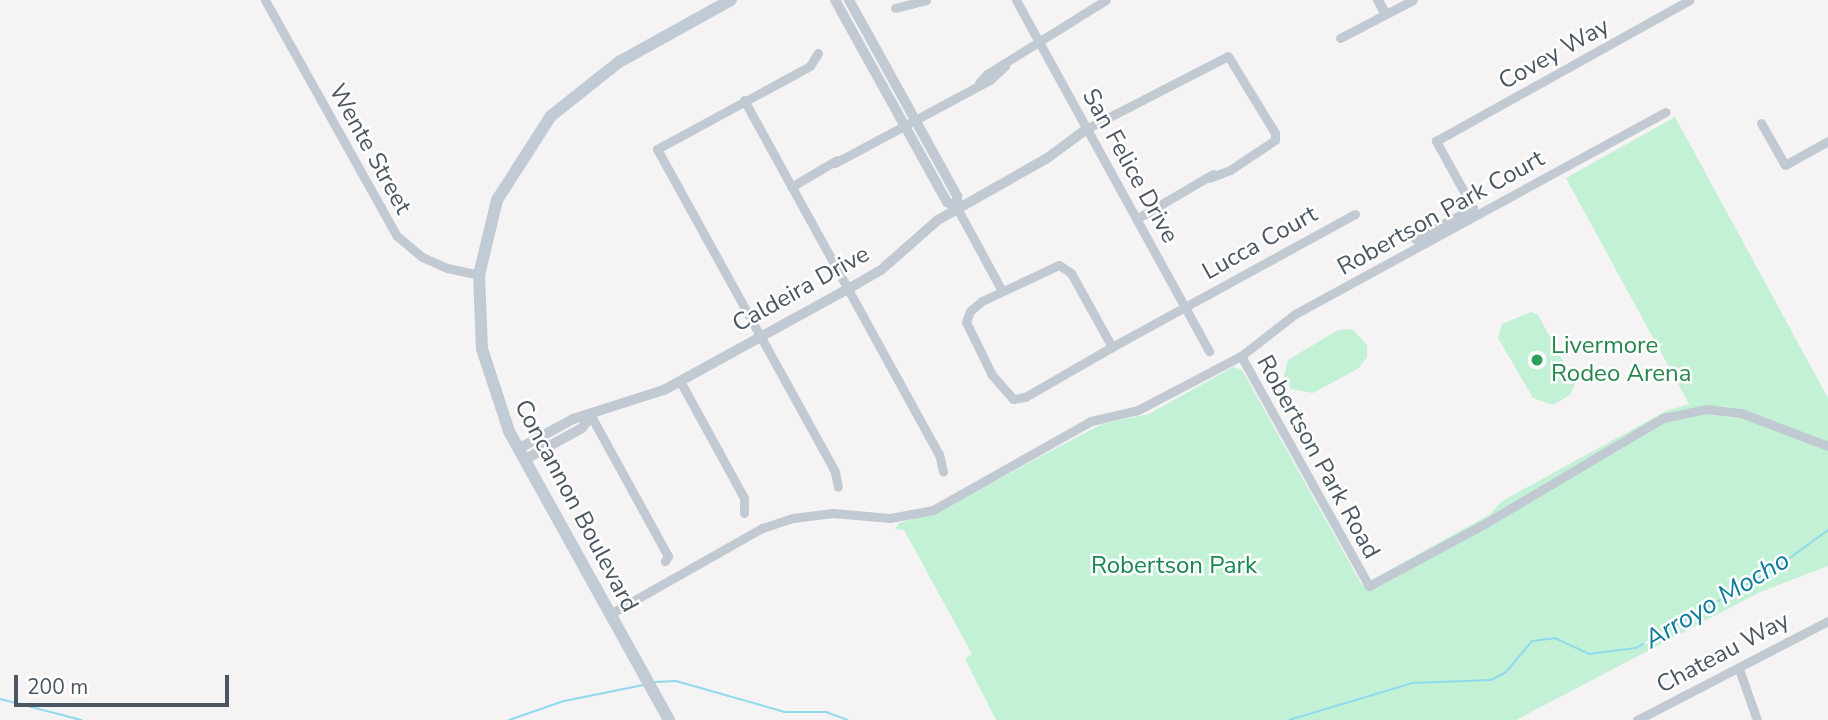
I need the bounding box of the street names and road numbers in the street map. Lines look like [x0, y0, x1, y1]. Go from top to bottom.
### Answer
street label: Covey Way [1494, 12, 1614, 96]
street label: Wente Street [322, 79, 418, 219]
street label: San Felice Drive [1076, 84, 1184, 248]
street label: Robertson Park Court [1333, 144, 1549, 282]
street label: Lucca Court [1198, 200, 1322, 286]
street label: Caldeira Drive [728, 240, 874, 338]
street label: Robertson Park Road [1250, 350, 1386, 564]
street label: Concannon Boulevard [508, 395, 644, 617]
street label: Chateau Way [1652, 606, 1794, 700]

